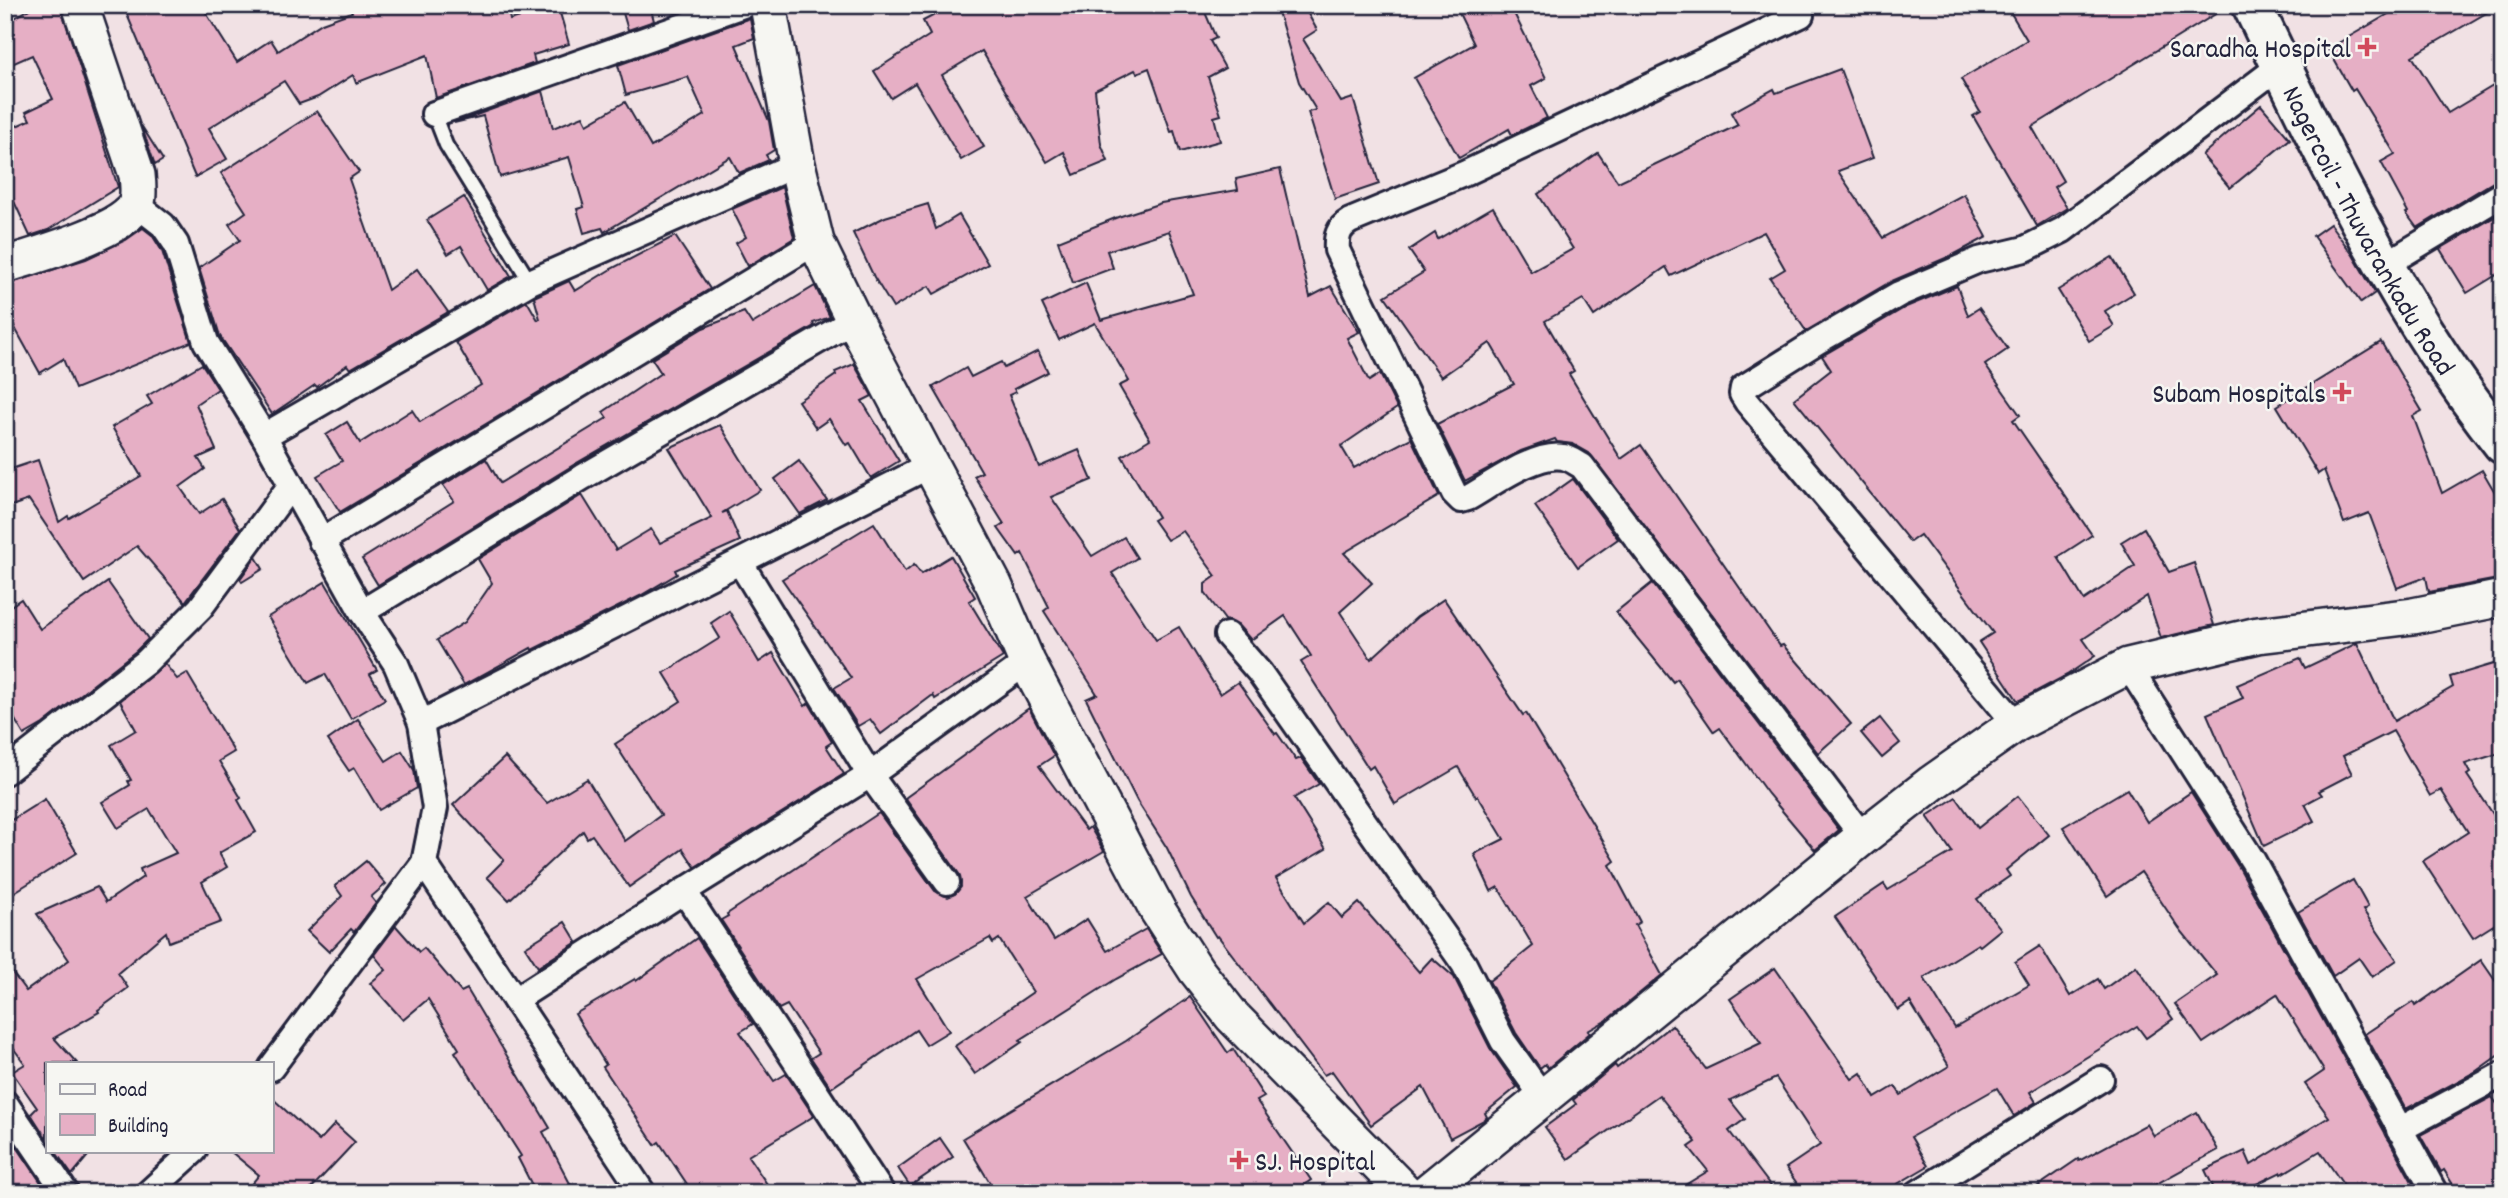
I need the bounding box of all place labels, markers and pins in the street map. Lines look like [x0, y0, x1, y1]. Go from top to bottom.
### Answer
place label: Saradha Hospital [2170, 32, 2351, 72]
marker: Saradha Hospital [2357, 37, 2377, 57]
place label: Subam Hospitals [2152, 377, 2326, 417]
marker: Subam Hospitals [2332, 382, 2352, 402]
place label: SJ. Hospital [1255, 1145, 1376, 1185]
marker: SJ. Hospital [1229, 1150, 1249, 1170]

